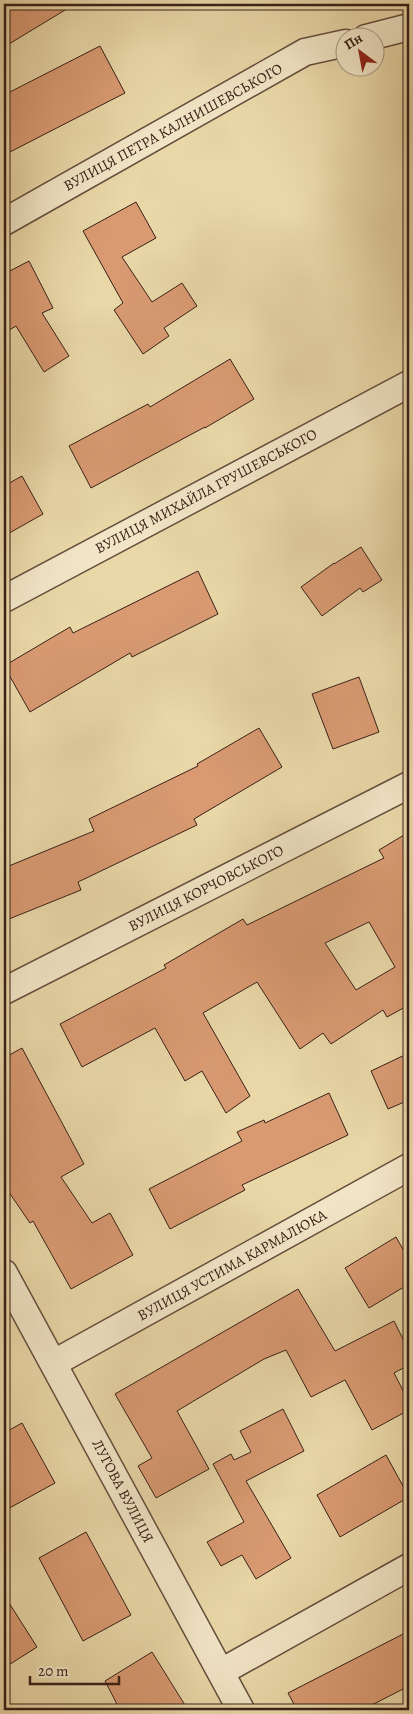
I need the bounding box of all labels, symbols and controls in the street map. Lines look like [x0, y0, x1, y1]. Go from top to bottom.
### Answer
north arrow [336, 28, 386, 78]
text: Пн [341, 28, 366, 54]
street label: ВУЛИЦЯ ПЕТРА КАЛНИШЕВСЬКОГО [60, 58, 286, 196]
street label: ВУЛИЦЯ МИХАЙЛА ГРУШЕВСЬКОГО [92, 424, 320, 558]
street label: ВУЛИЦЯ КОРЧОВСЬКОГО [125, 840, 287, 936]
street label: ВУЛИЦЯ УСТИМА КАРМАЛЮКА [134, 1204, 330, 1325]
street label: ЛУГОВА ВУЛИЦЯ [87, 1436, 159, 1546]
scale bar [30, 1654, 119, 1686]
text: 20 m [38, 1661, 69, 1681]

